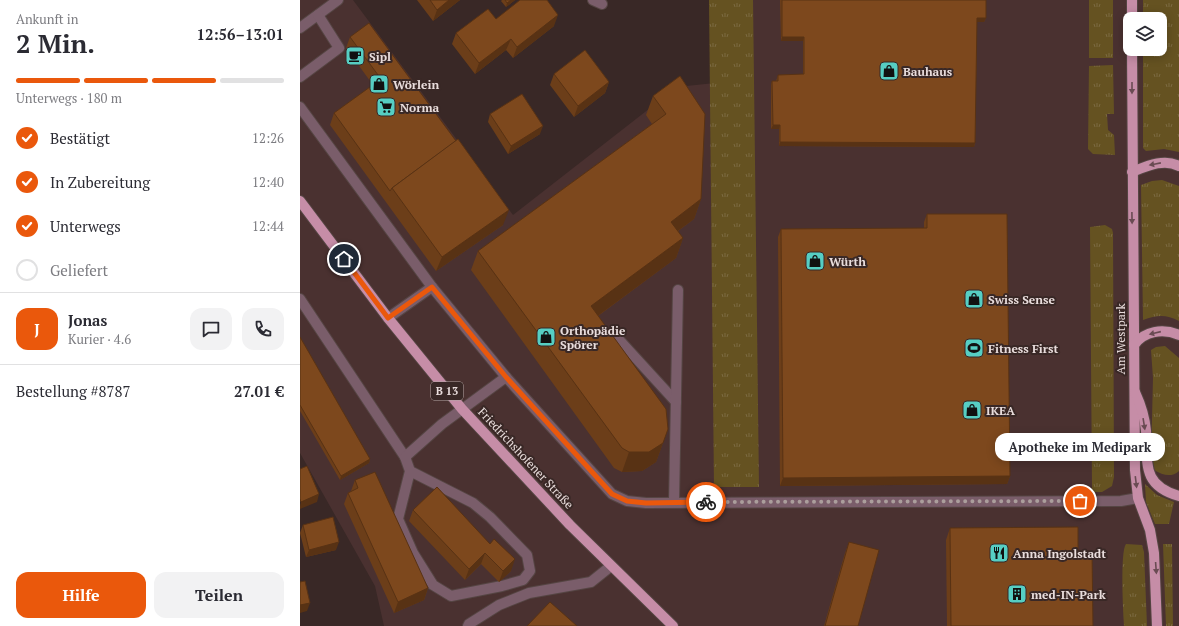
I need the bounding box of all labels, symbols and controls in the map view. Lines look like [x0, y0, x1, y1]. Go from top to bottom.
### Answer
text: Ankunft in [16, 10, 78, 28]
map controls [1123, 12, 1167, 56]
button: layers [1123, 12, 1167, 56]
text: 12:56–13:01 [197, 24, 284, 44]
text: 2 Min. [16, 26, 95, 60]
cafe icon: Sipl [344, 45, 366, 67]
place label: Sipl [369, 49, 391, 64]
shop icon: Bauhaus [878, 60, 900, 82]
place label: Bauhaus [903, 64, 953, 79]
shop icon: Wörlein [368, 73, 390, 95]
place label: Wörlein [393, 77, 439, 92]
one-way arrow [1129, 82, 1135, 95]
text: Unterwegs · 180 m [16, 89, 122, 107]
supermarket icon: Norma [375, 96, 397, 118]
place label: Norma [400, 100, 439, 115]
icon: check [16, 127, 38, 149]
text: Bestätigt [50, 128, 110, 148]
text: 12:26 [252, 129, 284, 147]
one-way arrow [1149, 162, 1162, 168]
icon: check [16, 171, 38, 193]
text: In Zubereitung [50, 172, 150, 192]
text: 12:40 [252, 173, 284, 191]
one-way arrow [1129, 212, 1135, 225]
icon: check [16, 215, 38, 237]
text: Unterwegs [50, 216, 121, 236]
text: 12:44 [252, 217, 284, 235]
pin [327, 242, 361, 276]
icon: home [333, 248, 355, 270]
shop icon: Würth [804, 250, 826, 272]
place label: Würth [829, 254, 866, 269]
text: Geliefert [50, 260, 108, 280]
shop icon: Swiss Sense [963, 288, 985, 310]
place label: Swiss Sense [988, 292, 1055, 307]
street label: Am Westpark [1113, 303, 1128, 375]
button: chat [190, 308, 232, 350]
button: phone [242, 308, 284, 350]
text: Jonas [68, 310, 107, 330]
text: J [34, 319, 40, 339]
place label: Orthopädie Spörer [560, 323, 626, 352]
shop icon: Orthopädie Spörer [535, 326, 557, 348]
text: Kurier · 4.6 [68, 330, 131, 348]
one-way arrow [1148, 330, 1161, 336]
sports icon: Fitness First [963, 337, 985, 359]
place label: Fitness First [988, 341, 1058, 356]
text: Bestellung #8787 [16, 381, 130, 401]
text: 27.01 € [234, 381, 284, 401]
road number: B 13 [431, 382, 463, 400]
shop icon: IKEA [961, 399, 983, 421]
place label: IKEA [986, 403, 1015, 418]
street label: Friedrichshofener Straße [475, 404, 577, 512]
one-way arrow [1142, 418, 1148, 430]
callout: Apotheke im Medipark [995, 433, 1165, 461]
text: Apotheke im Medipark [1009, 438, 1151, 456]
one-way arrow [1133, 476, 1139, 488]
courier [686, 482, 726, 522]
pin [1063, 484, 1097, 518]
icon: bag [1069, 490, 1091, 512]
icon: bike [695, 491, 717, 513]
restaurant icon: Anna Ingolstadt [988, 542, 1010, 564]
place label: Anna Ingolstadt [1013, 546, 1106, 561]
one-way arrow [1152, 562, 1159, 574]
button: Hilfe [16, 572, 146, 618]
button: Teilen [154, 572, 284, 618]
building icon: med-IN-Park [1006, 583, 1028, 605]
place label: med-IN-Park [1031, 587, 1106, 602]

